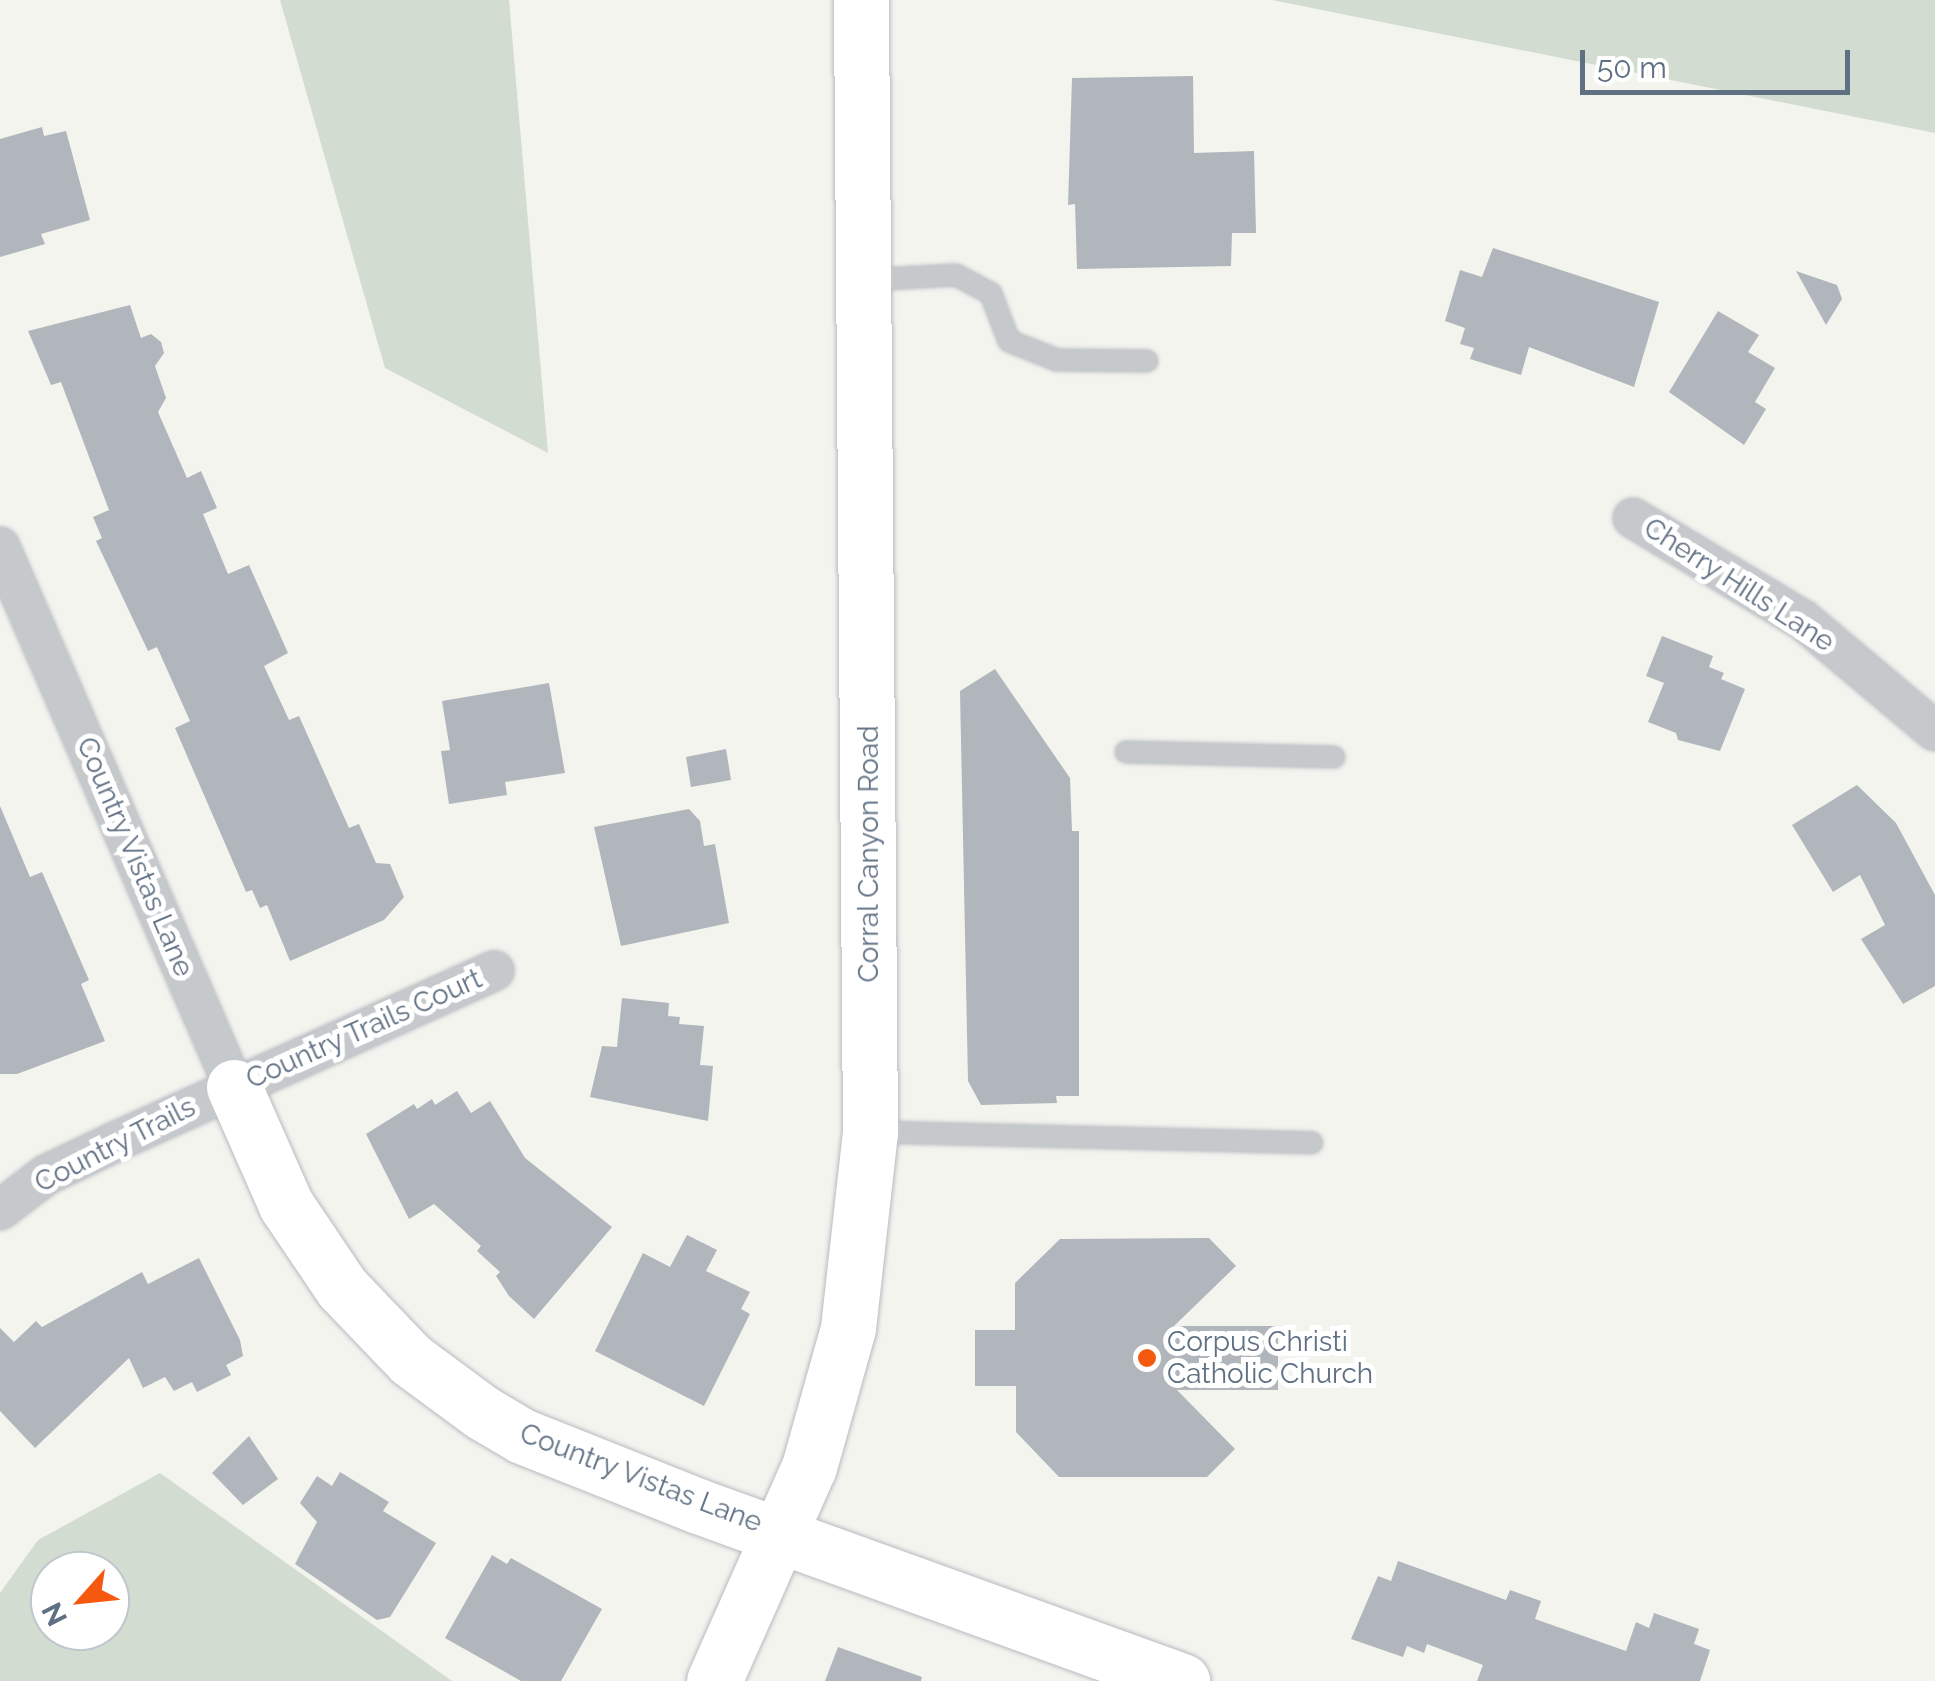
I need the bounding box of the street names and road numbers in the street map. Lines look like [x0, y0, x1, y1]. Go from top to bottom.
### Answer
street label: Cherry Hills Lane [1637, 511, 1841, 659]
street label: Corral Canyon Road [852, 725, 886, 983]
street label: Country Vistas Lane [69, 731, 201, 983]
street label: Country Trails Court [240, 962, 488, 1096]
street label: Country Trails [28, 1090, 202, 1200]
street label: Country Vistas Lane [514, 1416, 768, 1540]

